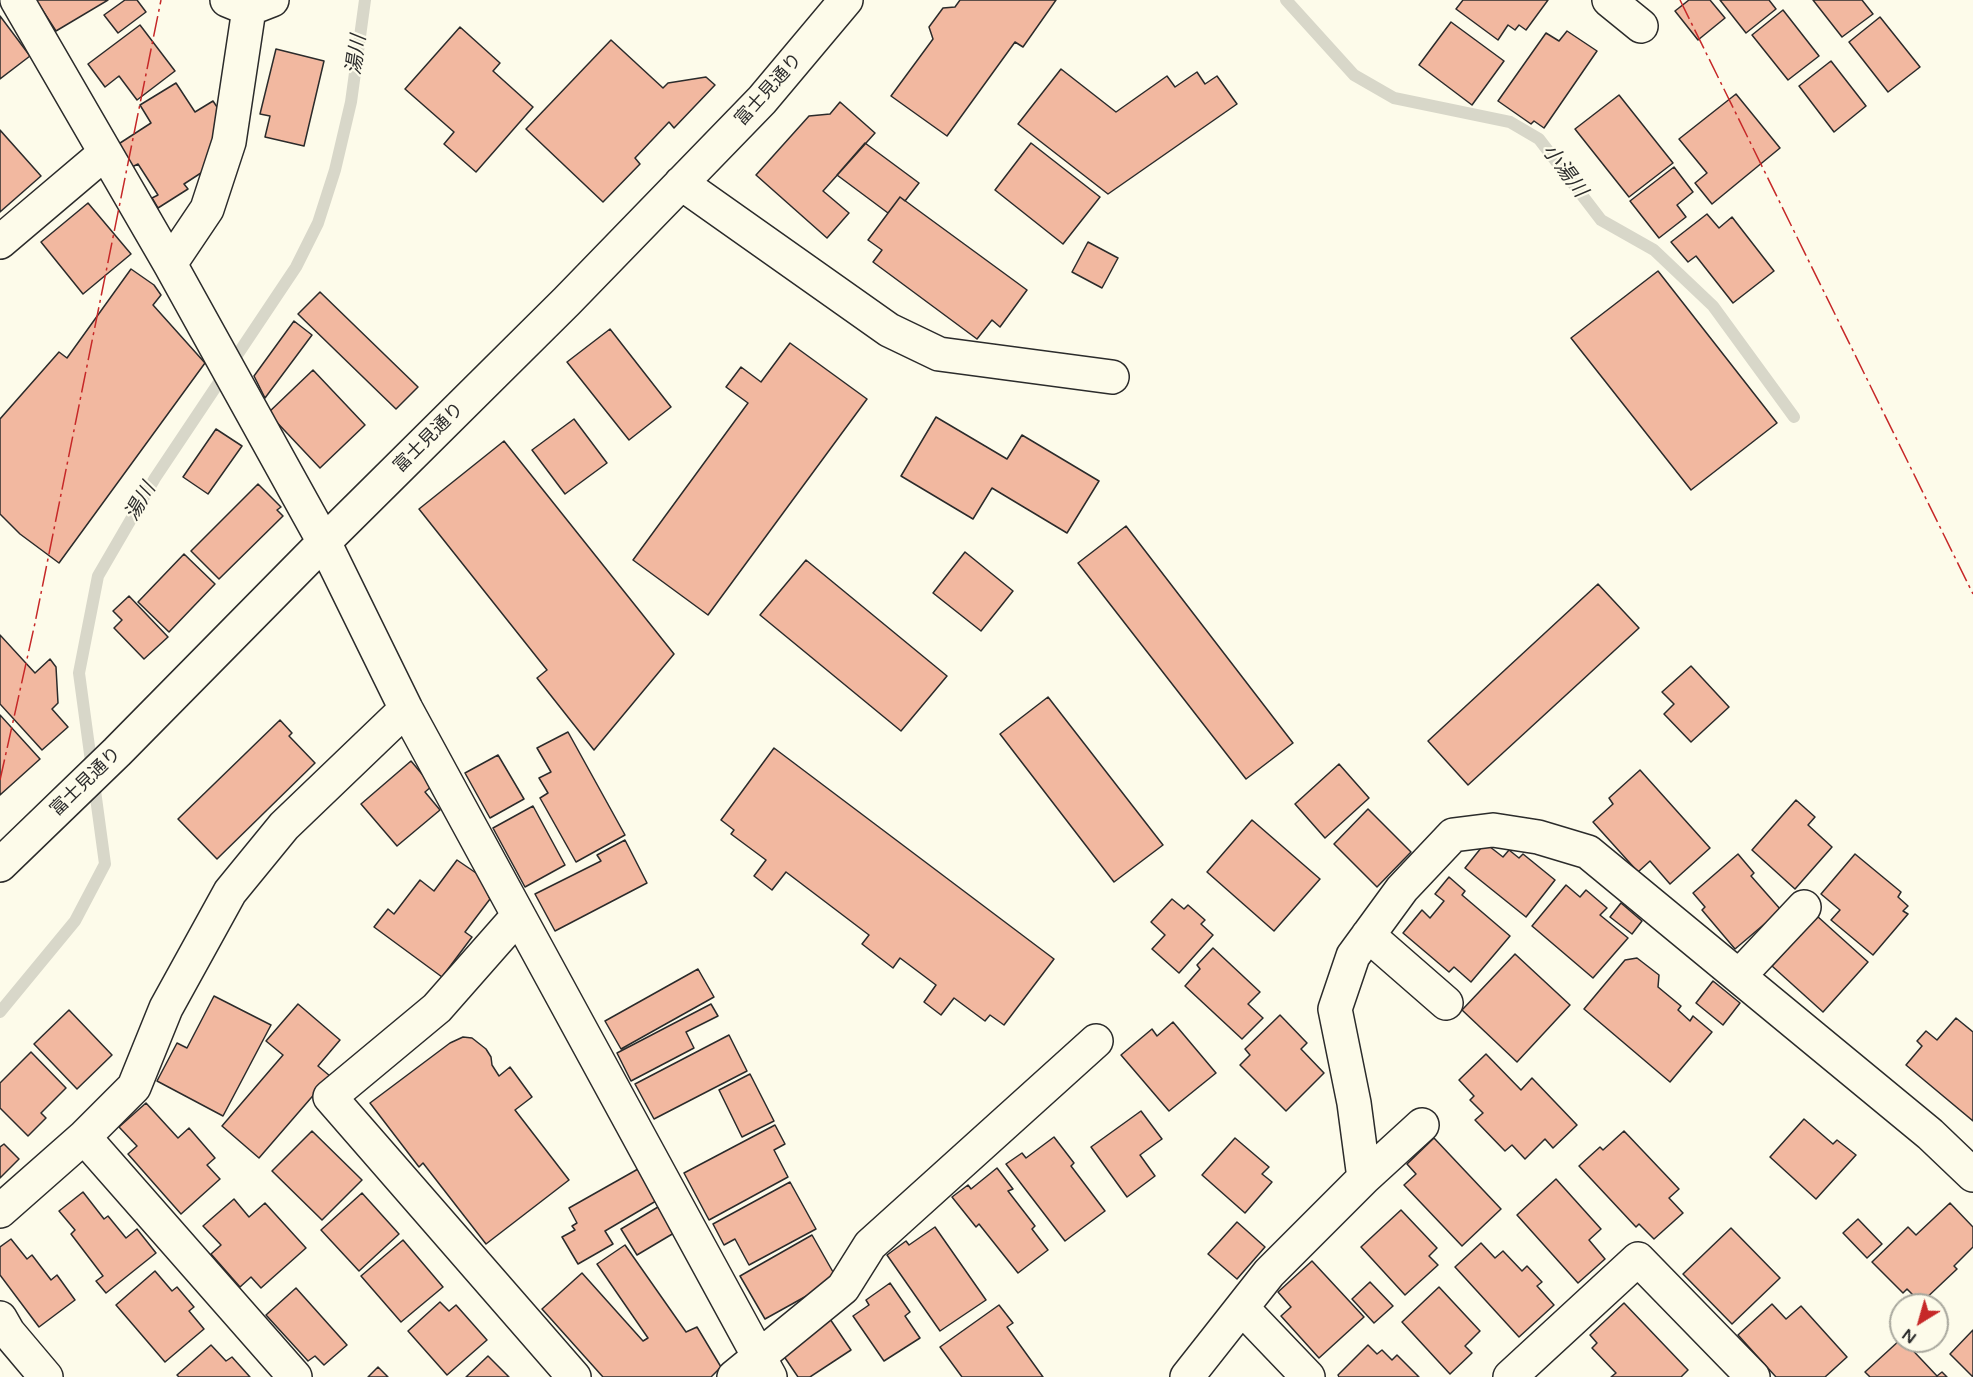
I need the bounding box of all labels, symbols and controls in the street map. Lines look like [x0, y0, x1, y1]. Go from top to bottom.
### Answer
water label: 湯川 [342, 34, 372, 76]
street label: 富士見通り [731, 49, 807, 131]
water label: 小湯川 [1536, 140, 1592, 202]
street label: 富士見通り [390, 399, 468, 477]
water label: 湯川 [121, 479, 161, 525]
street label: 富士見通り [46, 743, 126, 821]
north arrow [1889, 1293, 1949, 1353]
text: N [1898, 1324, 1921, 1348]

